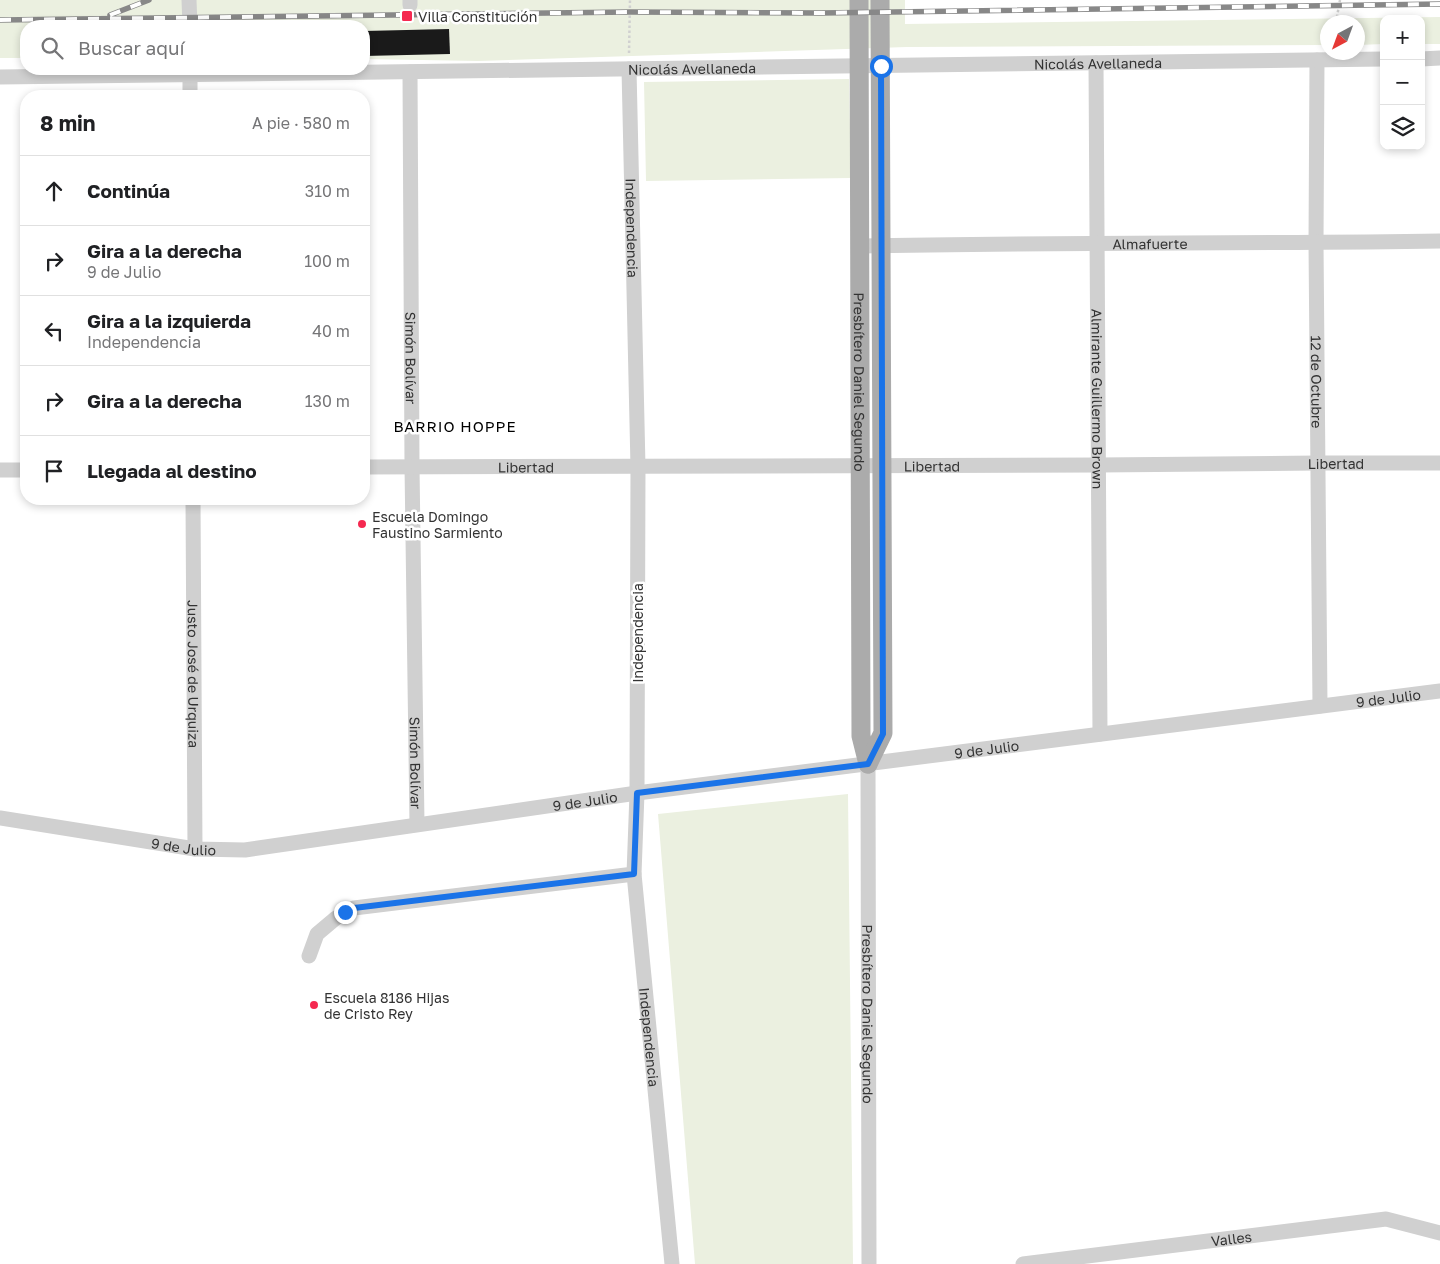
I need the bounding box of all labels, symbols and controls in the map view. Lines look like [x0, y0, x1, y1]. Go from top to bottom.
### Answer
place label: Villa Constitución [418, 8, 537, 25]
marker: Villa Constitución [400, 9, 414, 23]
north arrow [1320, 15, 1365, 60]
map controls [1380, 15, 1425, 150]
button: + [1380, 15, 1425, 60]
search box [20, 20, 370, 75]
icon: search [38, 34, 66, 62]
text: Buscar aquí [78, 36, 185, 59]
street label: Nicolás Avellaneda [1034, 53, 1162, 72]
route start [870, 55, 893, 78]
street label: Nicolás Avellaneda [628, 59, 756, 77]
button: − [1380, 60, 1425, 105]
button: layers [1380, 105, 1425, 150]
text: 8 min [40, 110, 96, 136]
text: A pie · 580 m [252, 113, 350, 133]
icon: ahead [40, 177, 68, 205]
street label: Independencia [623, 178, 642, 278]
text: Continúa [87, 179, 170, 202]
text: 310 m [305, 181, 350, 201]
street label: Almafuerte [1112, 234, 1188, 252]
text: Gira a la derecha [87, 239, 242, 262]
icon: right [40, 247, 68, 275]
text: 100 m [304, 251, 350, 271]
text: 9 de Julio [87, 262, 161, 282]
street label: Presbítero Daniel Segundo [851, 292, 869, 472]
text: Gira a la izquierda [87, 309, 251, 332]
street label: Almirante Guillermo Brown [1089, 309, 1107, 489]
street label: Simón Bolívar [403, 312, 420, 405]
icon: left [40, 317, 68, 345]
text: 40 m [312, 321, 350, 341]
text: Independencia [87, 332, 201, 352]
street label: 12 de Octubre [1308, 335, 1326, 428]
icon: right [40, 387, 68, 415]
text: Gira a la derecha [87, 389, 242, 412]
text: 130 m [305, 391, 350, 411]
district label: BARRIO HOPPE [393, 417, 517, 435]
street label: Libertad [1308, 454, 1364, 472]
icon: arrive [40, 457, 68, 485]
street label: Libertad [904, 457, 960, 474]
street label: Libertad [498, 458, 554, 475]
text: Llegada al destino [87, 459, 257, 482]
place label: Escuela Domingo Faustino Sarmiento [372, 508, 503, 541]
marker: Escuela Domingo Faustino Sarmiento [356, 518, 368, 530]
street label: Independencia [629, 583, 646, 683]
street label: Justo José de Urquiza [185, 600, 203, 748]
street label: 9 de Julio [1355, 685, 1422, 710]
street label: Simón Bolívar [407, 717, 425, 810]
street label: 9 de Julio [953, 736, 1020, 761]
street label: 9 de Julio [552, 787, 618, 814]
street label: 9 de Julio [150, 834, 216, 858]
route end [334, 901, 357, 924]
street label: Presbítero Daniel Segundo [860, 924, 877, 1104]
street label: Independencia [637, 987, 663, 1088]
place label: Escuela 8186 Hijas de Cristo Rey [324, 989, 449, 1022]
marker: Escuela 8186 Hijas de Cristo Rey [308, 999, 320, 1011]
street label: Valles [1210, 1227, 1253, 1249]

